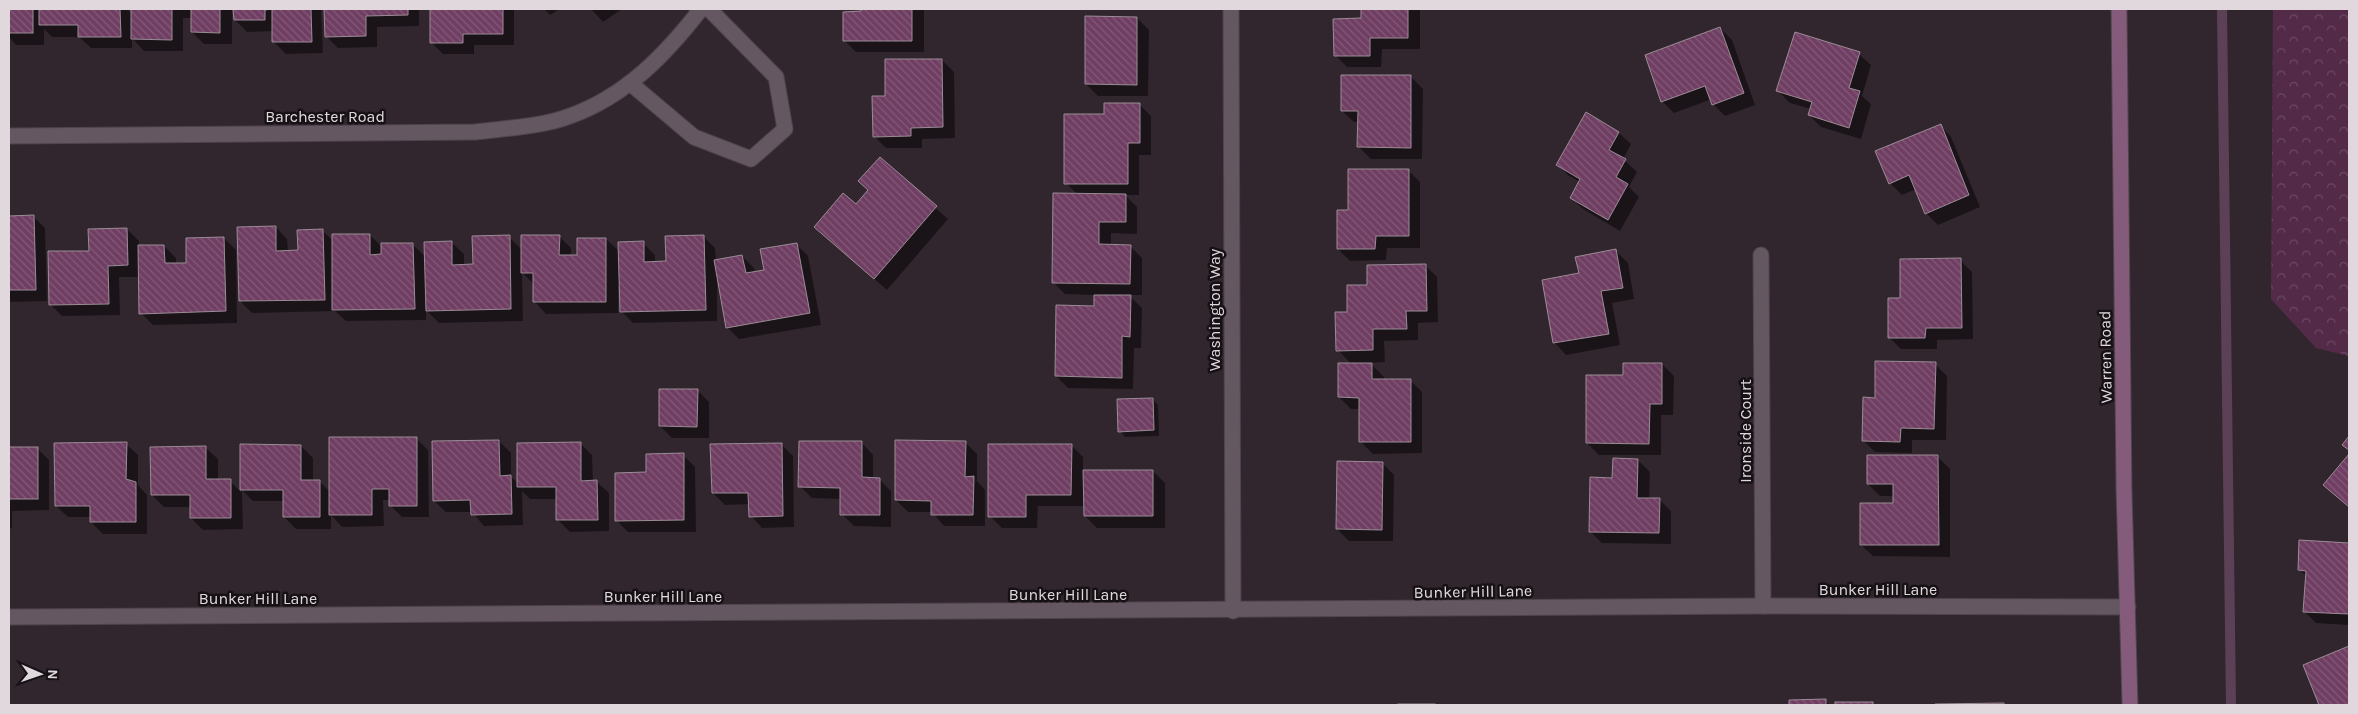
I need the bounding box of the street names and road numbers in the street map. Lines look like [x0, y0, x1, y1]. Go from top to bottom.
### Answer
street label: Barchester Road [265, 107, 385, 126]
street label: Washington Way [1205, 248, 1224, 371]
street label: Warren Road [2095, 310, 2116, 403]
street label: Ironside Court [1736, 379, 1755, 483]
street label: Bunker Hill Lane [1819, 580, 1937, 599]
street label: Bunker Hill Lane [1414, 581, 1532, 602]
street label: Bunker Hill Lane [1009, 585, 1127, 604]
street label: Bunker Hill Lane [604, 587, 722, 606]
street label: Bunker Hill Lane [199, 589, 317, 608]

